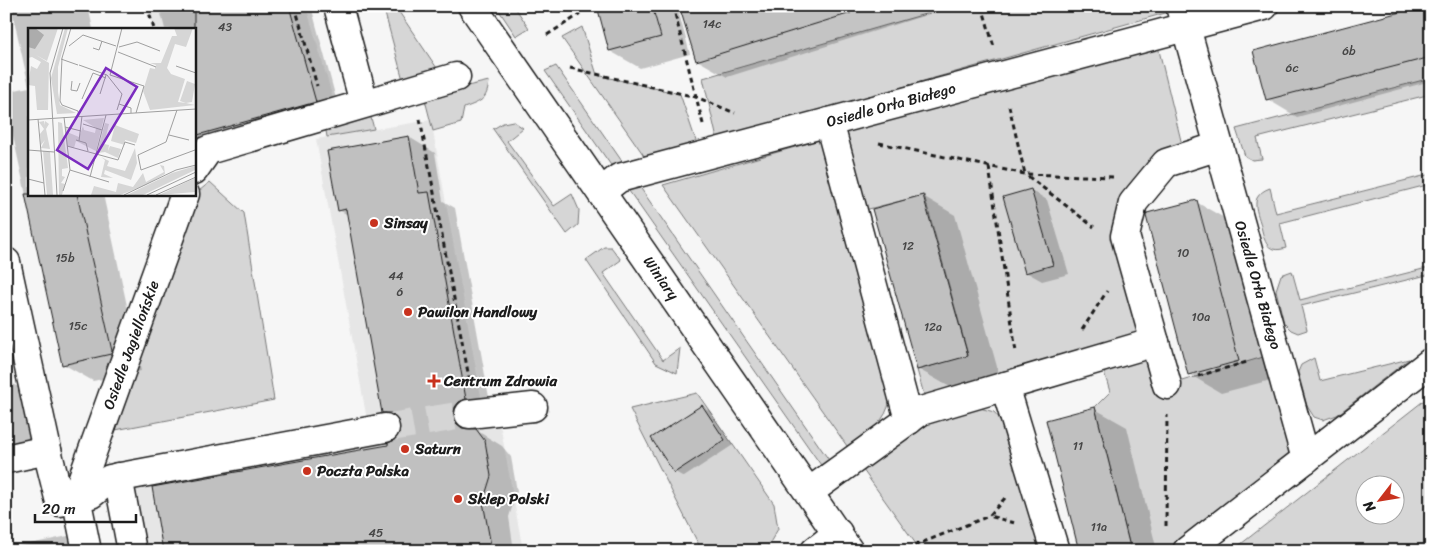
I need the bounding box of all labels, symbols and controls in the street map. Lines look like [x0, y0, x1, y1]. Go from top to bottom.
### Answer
house number: 14c [703, 13, 721, 35]
house number: 43 [218, 16, 232, 38]
inset map [28, 28, 195, 195]
house number: 6b [1342, 40, 1356, 62]
house number: 6c [1286, 57, 1298, 79]
street label: Osiedle Orła Białego [823, 75, 959, 135]
place label: Sinsay [383, 210, 428, 236]
marker: Sinsay [368, 217, 380, 229]
street label: Osiedle Orła Białego [1227, 218, 1289, 353]
house number: 12 [902, 235, 914, 257]
house number: 10 [1177, 242, 1190, 264]
house number: 15b [55, 247, 75, 269]
street label: Winiary [636, 250, 686, 306]
house number: 44 [388, 265, 404, 287]
street label: Osiedle Jagiellońskie [96, 277, 166, 413]
house number: 6 [397, 281, 404, 303]
place label: Pawilon Handlowy [418, 299, 538, 325]
marker: Pawilon Handlowy [402, 306, 414, 318]
house number: 10a [1192, 306, 1210, 328]
house number: 15c [69, 315, 87, 337]
house number: 12a [924, 316, 942, 338]
place label: Centrum Zdrowia [443, 368, 557, 394]
marker: Centrum Zdrowia [428, 375, 440, 387]
house number: 11 [1073, 435, 1083, 457]
place label: Saturn [414, 436, 462, 462]
marker: Saturn [399, 443, 411, 455]
place label: Poczta Polska [317, 458, 409, 484]
marker: Poczta Polska [301, 465, 313, 477]
north arrow [1354, 474, 1404, 524]
place label: Sklep Polski [467, 486, 550, 512]
scale bar [35, 492, 136, 524]
marker: Sklep Polski [452, 493, 464, 505]
text: 20 m [42, 496, 76, 522]
text: N [1356, 496, 1383, 518]
house number: 11a [1091, 516, 1107, 538]
house number: 45 [369, 522, 383, 544]

